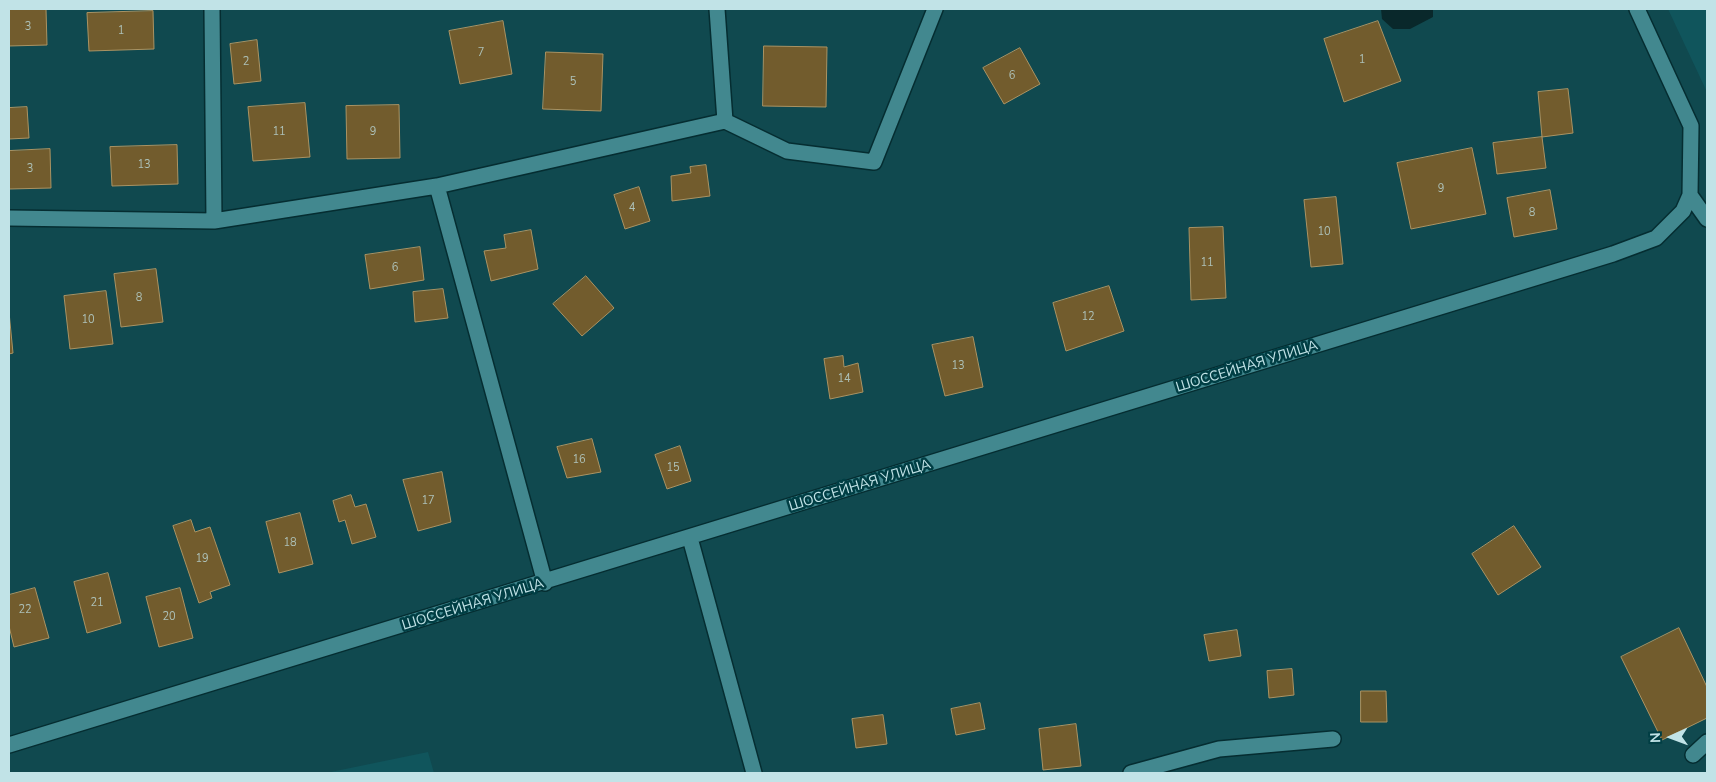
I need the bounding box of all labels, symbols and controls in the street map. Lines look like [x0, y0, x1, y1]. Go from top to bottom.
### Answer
house number: 3 [25, 20, 31, 34]
house number: 1 [118, 24, 124, 38]
house number: 7 [478, 46, 484, 60]
house number: 1 [1359, 53, 1365, 67]
house number: 2 [243, 55, 249, 69]
house number: 6 [1009, 69, 1015, 83]
house number: 5 [570, 75, 576, 89]
house number: 11 [272, 125, 286, 139]
house number: 9 [370, 125, 376, 139]
house number: 13 [137, 158, 151, 172]
house number: 3 [27, 162, 33, 176]
house number: 9 [1438, 182, 1444, 196]
house number: 4 [629, 201, 635, 215]
house number: 8 [1529, 206, 1535, 220]
house number: 10 [1317, 225, 1331, 239]
house number: 11 [1200, 256, 1214, 270]
house number: 6 [392, 261, 398, 275]
house number: 8 [136, 291, 142, 305]
house number: 12 [1081, 310, 1095, 324]
house number: 10 [81, 313, 95, 327]
street label: ШОССЕЙНАЯ УЛИЦА [1174, 337, 1320, 397]
house number: 13 [951, 359, 965, 373]
house number: 14 [837, 372, 851, 386]
house number: 16 [572, 453, 586, 467]
street label: ШОССЕЙНАЯ УЛИЦА [787, 456, 933, 516]
house number: 15 [666, 461, 680, 475]
house number: 17 [421, 494, 435, 508]
house number: 18 [283, 536, 297, 550]
house number: 19 [195, 552, 209, 566]
street label: ШОССЕЙНАЯ УЛИЦА [400, 575, 546, 635]
house number: 21 [90, 596, 104, 610]
house number: 22 [18, 603, 32, 617]
house number: 20 [162, 610, 176, 624]
north arrow [1646, 712, 1696, 762]
text: N [1646, 732, 1665, 743]

